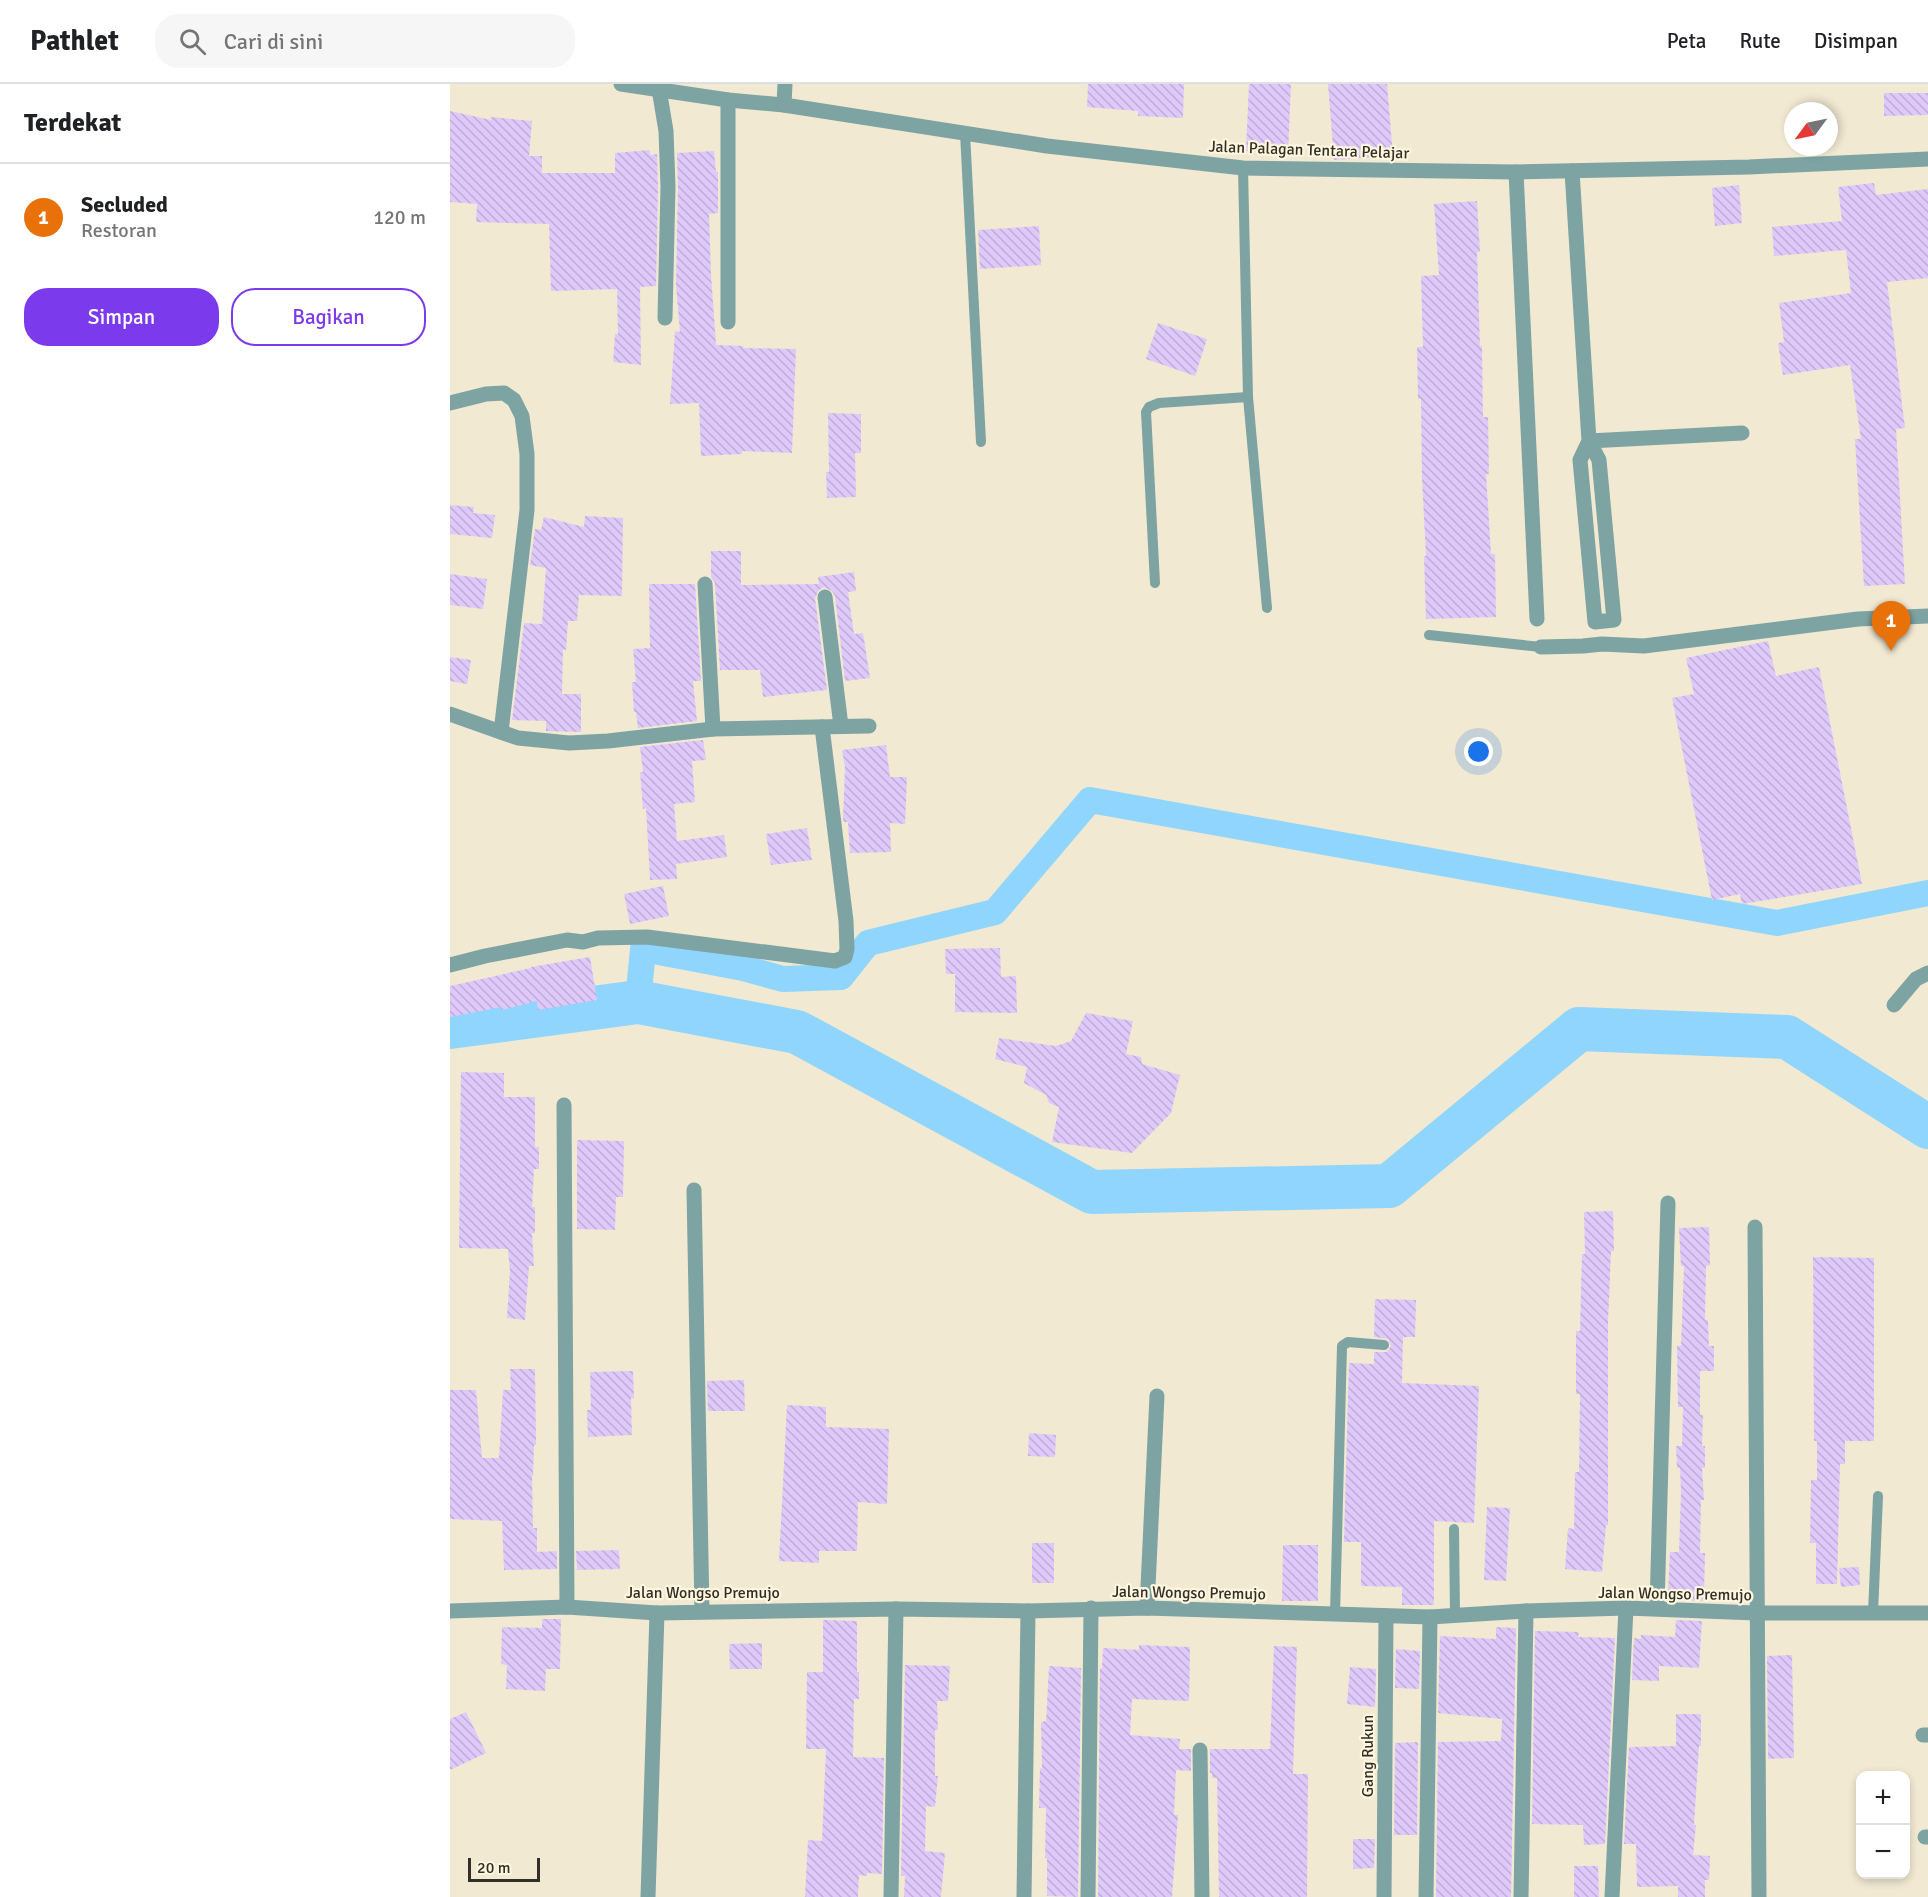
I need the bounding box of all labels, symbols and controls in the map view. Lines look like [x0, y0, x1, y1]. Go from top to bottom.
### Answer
search box [155, 14, 575, 68]
text: Pathlet [30, 24, 119, 58]
icon: search [176, 25, 209, 58]
text: Cari di sini [224, 28, 323, 55]
text: Peta [1667, 28, 1707, 54]
text: Rute [1740, 28, 1781, 54]
text: Disimpan [1814, 28, 1898, 54]
north arrow [1784, 102, 1838, 156]
text: Terdekat [24, 107, 121, 139]
street label: Jalan Palagan Tentara Pelajar [1208, 137, 1410, 163]
text: Secluded [81, 191, 168, 218]
text: 1 [38, 205, 49, 230]
text: 120 m [373, 205, 426, 230]
text: Restoran [81, 218, 157, 243]
button: Simpan [24, 288, 219, 346]
button: Bagikan [231, 288, 426, 346]
pin: 1 [1872, 602, 1910, 651]
your location [1464, 737, 1493, 766]
street label: Jalan Wongso Premujo [1112, 1582, 1266, 1604]
street label: Jalan Wongso Premujo [626, 1583, 780, 1603]
street label: Jalan Wongso Premujo [1598, 1583, 1752, 1605]
street label: Gang Rukun [1358, 1715, 1378, 1797]
map controls [1856, 1771, 1910, 1879]
button: + [1856, 1771, 1910, 1825]
button: − [1856, 1825, 1910, 1879]
scale bar [468, 1855, 540, 1882]
text: 20 m [477, 1858, 511, 1878]

